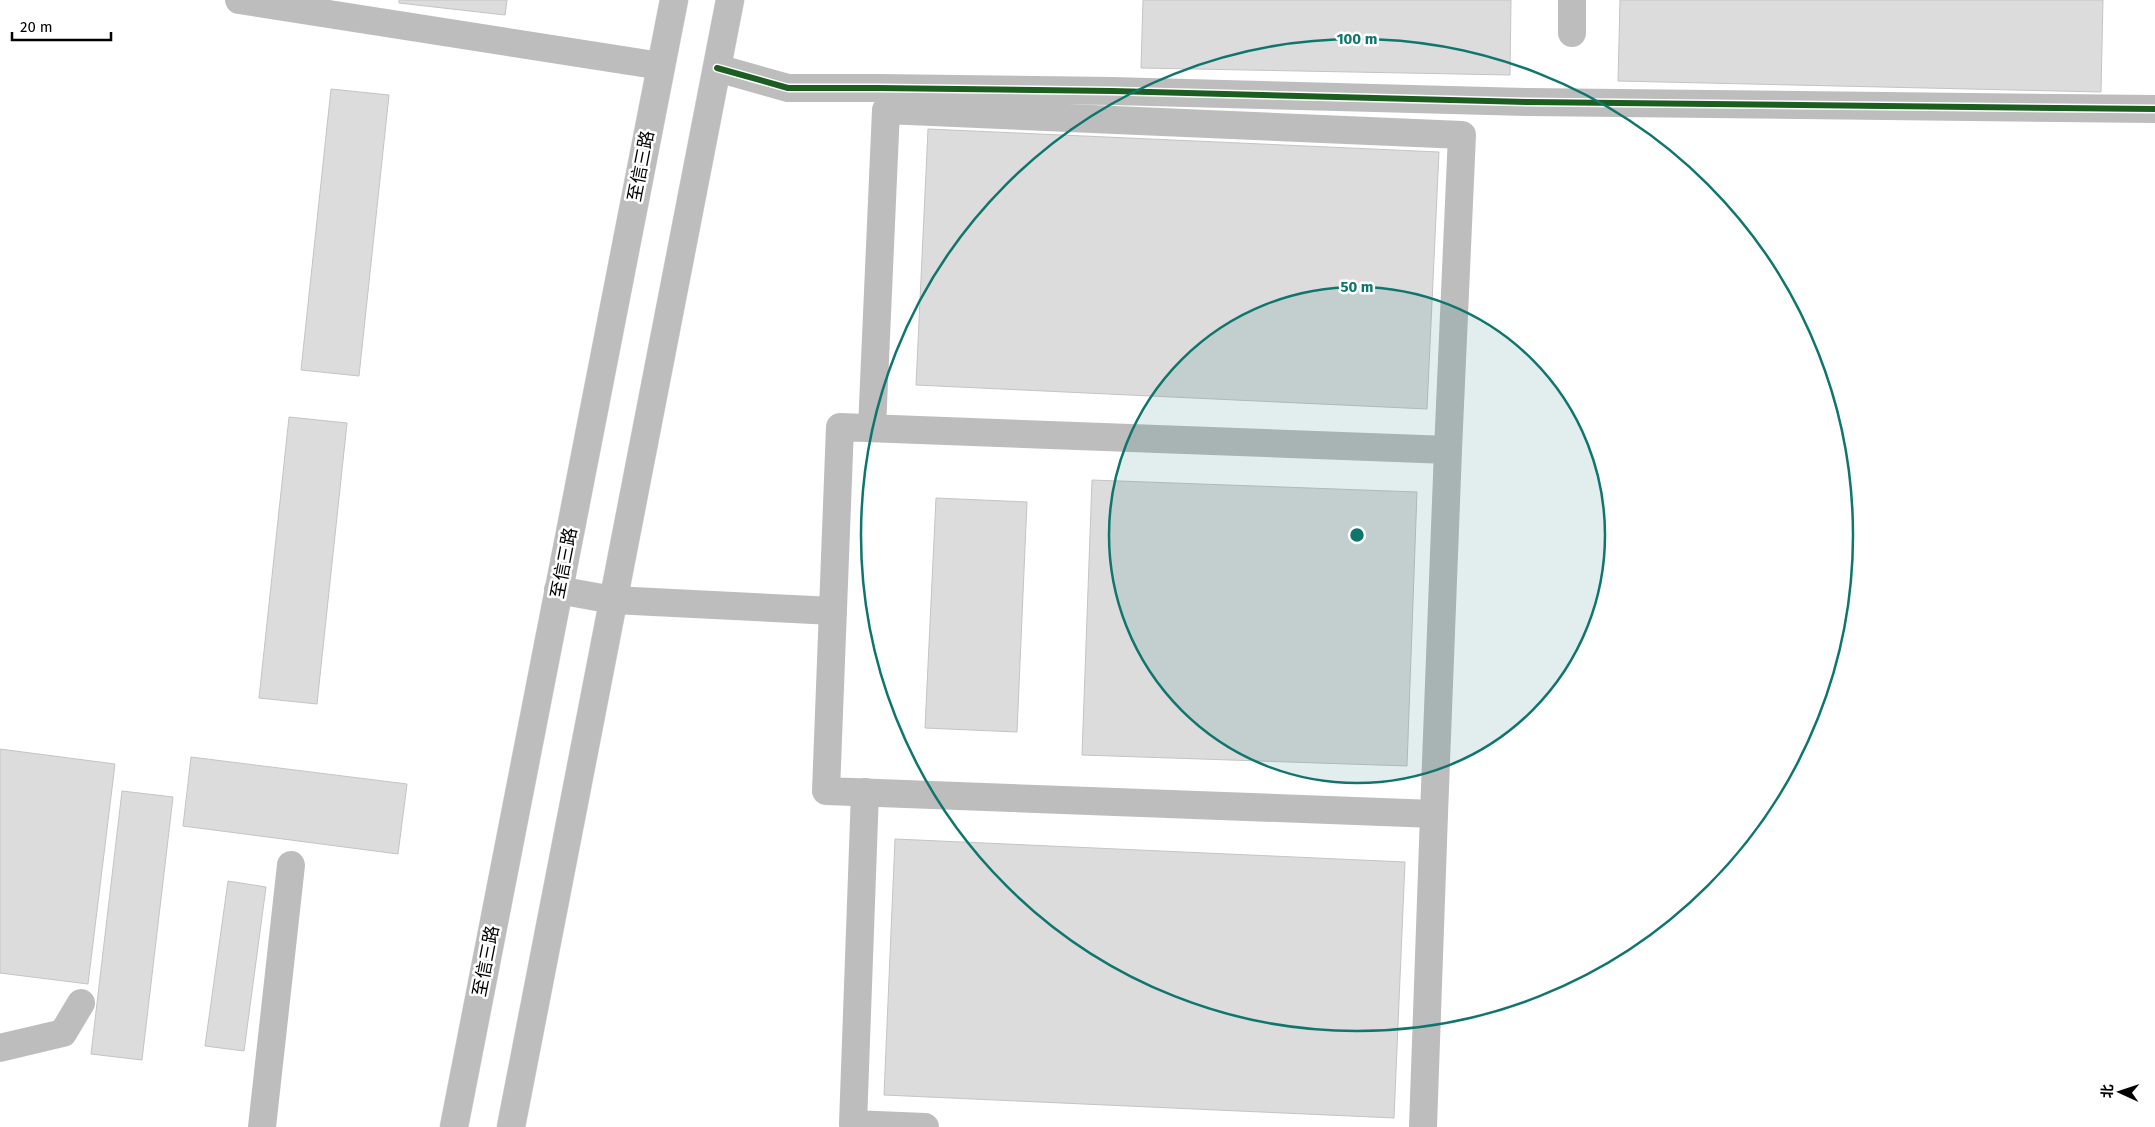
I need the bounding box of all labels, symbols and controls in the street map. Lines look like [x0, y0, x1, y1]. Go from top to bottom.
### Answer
scale bar [12, 10, 111, 42]
text: 20 m [20, 18, 53, 36]
text: 100 m [1337, 30, 1377, 48]
street label: 至信三路 [623, 129, 659, 203]
text: 50 m [1340, 278, 1374, 296]
street label: 至信三路 [546, 526, 582, 600]
centre of rings [1348, 526, 1366, 544]
street label: 至信三路 [468, 924, 504, 998]
north arrow [2095, 1067, 2145, 1117]
text: 北 [2099, 1084, 2116, 1099]

